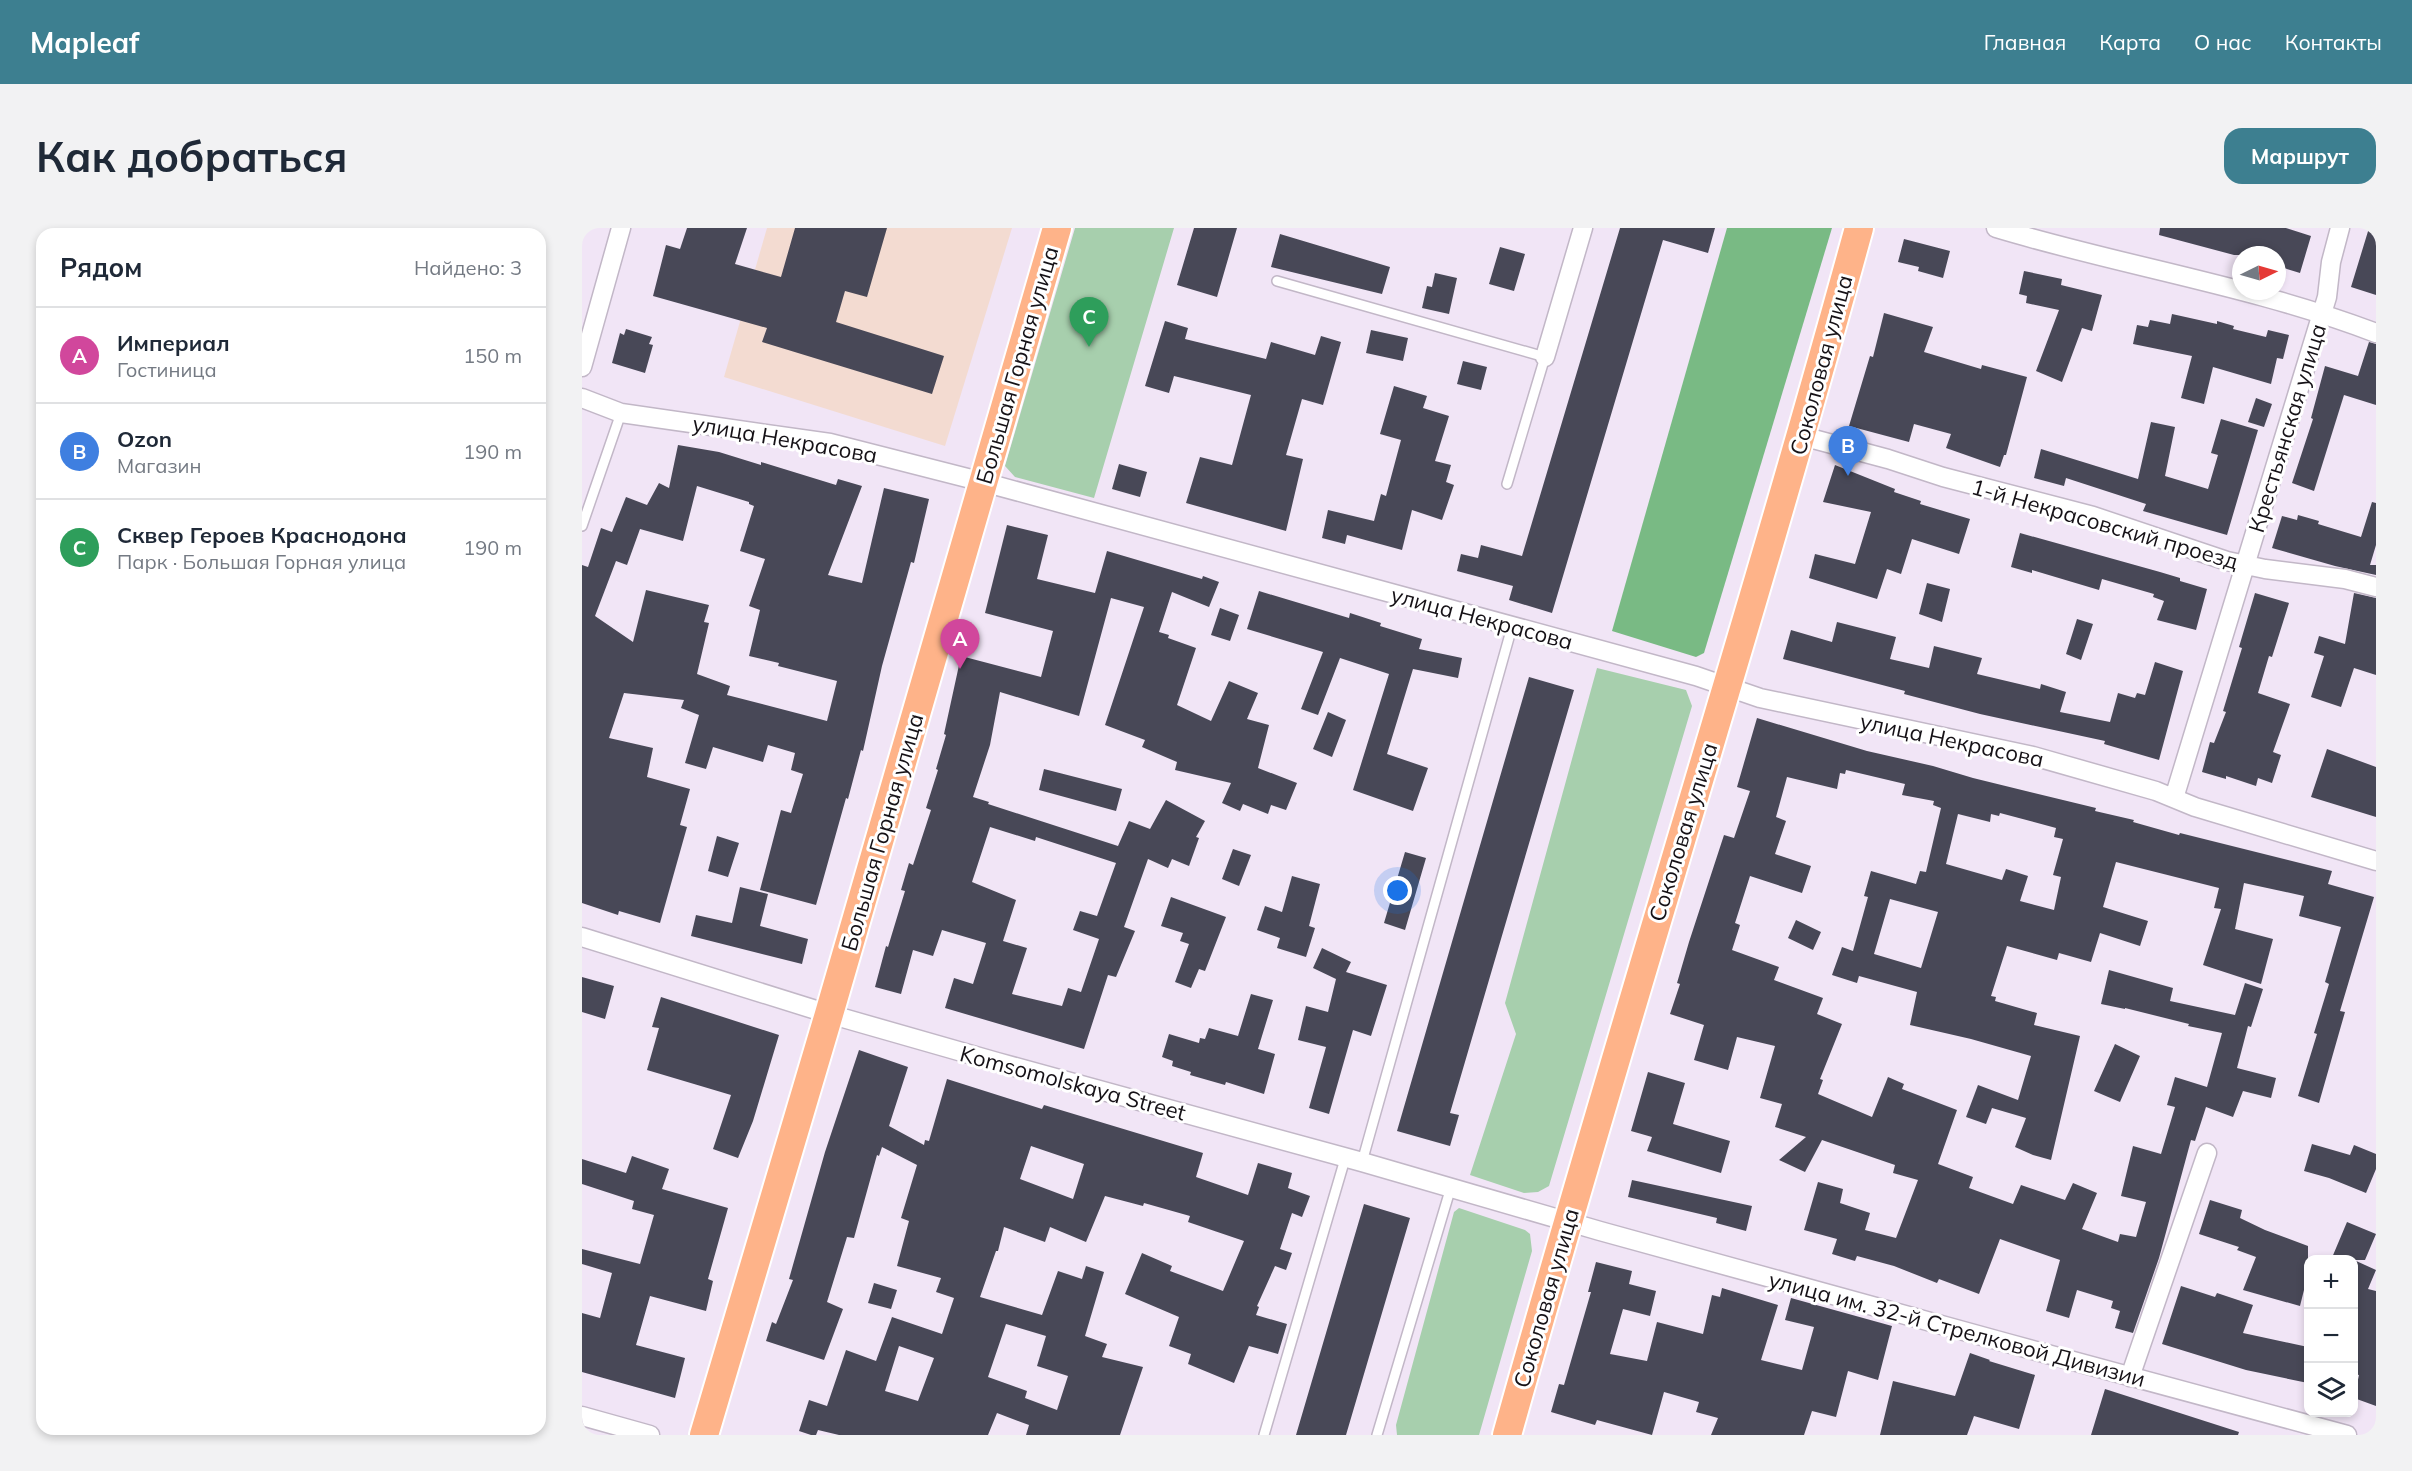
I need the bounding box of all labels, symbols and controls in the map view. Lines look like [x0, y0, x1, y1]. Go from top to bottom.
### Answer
text: Mapleaf [30, 25, 139, 60]
text: Главная [1984, 29, 2066, 55]
text: Карта [2099, 29, 2161, 55]
text: О нас [2194, 29, 2252, 55]
text: Контакты [2285, 29, 2382, 55]
button: Маршрут [2224, 128, 2376, 184]
text: Как добраться [36, 130, 348, 183]
street label: Большая Горная улица [970, 243, 1064, 487]
north arrow [2232, 246, 2286, 300]
text: Рядом [60, 251, 143, 284]
text: Найдено: 3 [414, 255, 522, 280]
street label: Соколовая улица [1783, 272, 1859, 458]
pin: C [1070, 298, 1108, 347]
street label: Крестьянская улица [2242, 320, 2332, 536]
text: Империал [117, 329, 230, 357]
text: A [72, 343, 87, 368]
text: 150 m [463, 343, 522, 368]
text: Гостиница [117, 357, 217, 382]
street label: улица Некрасова [690, 409, 880, 469]
text: Ozon [117, 425, 172, 453]
pin: B [1828, 426, 1868, 476]
text: B [73, 439, 86, 464]
text: 190 m [463, 439, 522, 464]
text: Магазин [117, 453, 201, 478]
street label: 1-й Некрасовский проезд [1968, 472, 2242, 576]
text: Сквер Героев Краснодона [117, 521, 407, 549]
text: C [73, 535, 86, 560]
text: 190 m [463, 535, 522, 560]
text: Парк · Большая Горная улица [117, 549, 406, 574]
street label: улица Некрасова [1388, 580, 1576, 656]
pin: A [940, 620, 980, 669]
street label: улица Некрасова [1858, 707, 2046, 773]
street label: Большая Горная улица [835, 710, 929, 954]
street label: Соколовая улица [1643, 739, 1723, 925]
your location [1383, 876, 1412, 905]
street label: Komsomolskaya Street [957, 1039, 1189, 1127]
street label: Соколовая улица [1507, 1205, 1585, 1391]
map controls [2304, 1255, 2358, 1417]
button: + [2304, 1255, 2358, 1309]
street label: улица им. 32-й Стрелковой Дивизии [1766, 1265, 2148, 1393]
button: − [2304, 1309, 2358, 1363]
button: layers [2304, 1363, 2358, 1417]

